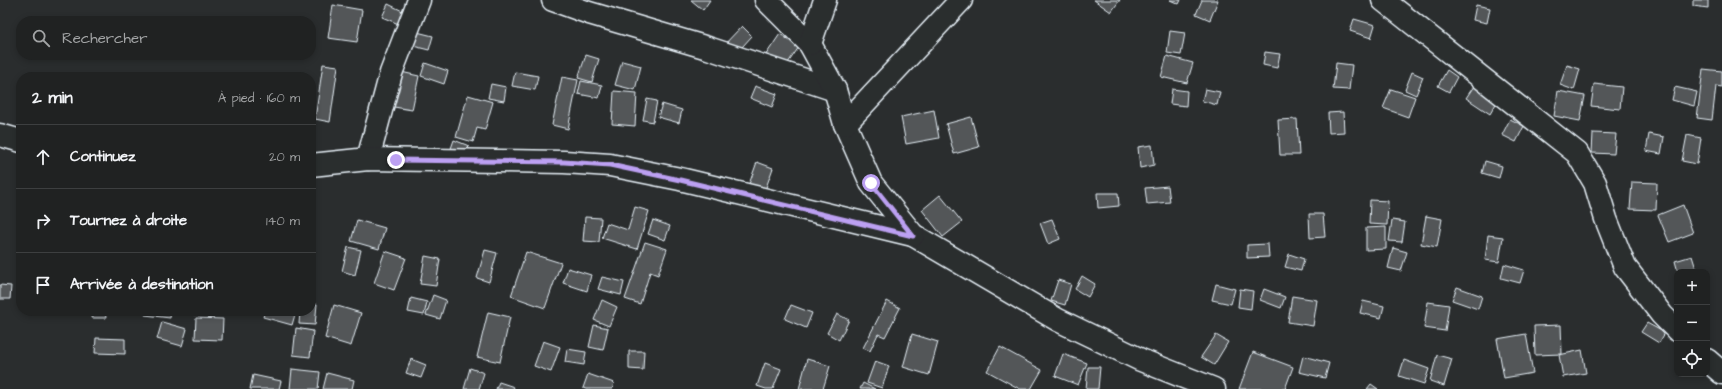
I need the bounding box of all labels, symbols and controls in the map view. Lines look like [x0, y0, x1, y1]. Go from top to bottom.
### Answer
search box [16, 16, 316, 60]
icon: search [30, 27, 52, 49]
text: Rechercher [62, 28, 147, 49]
text: 2 min [32, 86, 73, 110]
text: À pied · 160 m [218, 89, 300, 107]
icon: ahead [32, 146, 54, 168]
text: Continuez [70, 146, 136, 167]
text: 20 m [269, 148, 300, 166]
route end [387, 151, 405, 169]
route start [862, 174, 880, 192]
icon: right [32, 210, 54, 232]
text: Tournez à droite [70, 210, 187, 231]
text: 140 m [266, 212, 300, 230]
map controls [1674, 269, 1710, 377]
button: + [1674, 269, 1710, 305]
icon: arrive [32, 274, 54, 296]
text: Arrivée à destination [70, 274, 213, 295]
button: − [1674, 305, 1710, 341]
button: locate [1674, 341, 1710, 377]

